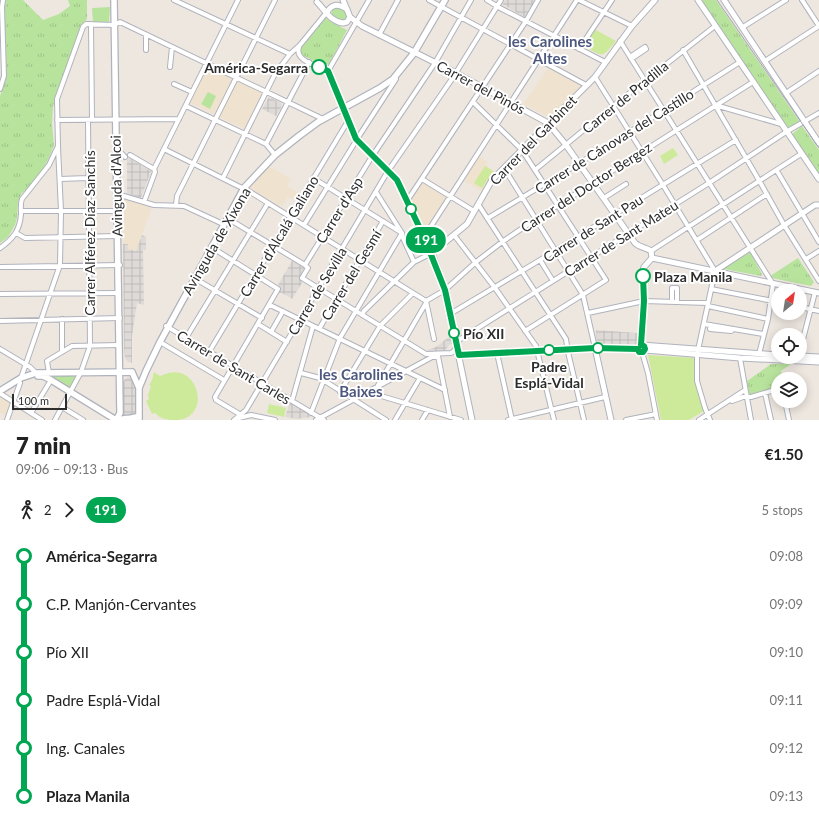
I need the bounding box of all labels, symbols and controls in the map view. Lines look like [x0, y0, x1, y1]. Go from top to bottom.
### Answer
district label: les Carolines Altes [508, 32, 592, 67]
street label: Carrer del Pinós [434, 57, 528, 117]
street label: Carrer de Pradilla [579, 57, 671, 137]
place label: América-Segarra [203, 59, 308, 76]
marker: América-Segarra [311, 59, 327, 75]
street label: Carrer de Cánovas del Castillo [531, 85, 697, 197]
street label: Carrer del Garbinet [486, 92, 580, 188]
street label: Avinguda d'Alcoi [107, 135, 125, 237]
street label: Carrer del Doctor Bergez [517, 138, 655, 236]
street label: Carrer Alférez Díaz Sanchís [81, 150, 98, 316]
street label: Carrer d'Alcalá Galiano [236, 172, 322, 300]
street label: Carrer d'Asp [312, 173, 366, 246]
street label: Avinguda de Xixona [178, 184, 254, 298]
street label: Carrer de Sant Pau [540, 190, 646, 266]
street label: Carrer de Sant Mateu [561, 196, 681, 280]
unlabelled marker [405, 203, 417, 215]
street label: Carrer del Gesmí [317, 226, 385, 323]
line badge: 191 [403, 227, 449, 253]
text: 191 [414, 231, 438, 248]
street label: Carrer de Sevilla [284, 244, 350, 338]
marker: Plaza Manila [635, 268, 651, 284]
place label: Plaza Manila [654, 268, 732, 285]
north arrow [771, 284, 807, 320]
map controls [771, 284, 807, 408]
place label: Pío XII [463, 325, 504, 342]
street label: Carrer de Sant Carles [174, 326, 294, 408]
marker: Pío XII [448, 327, 460, 339]
button: locate [771, 328, 807, 364]
unlabelled marker [592, 342, 604, 354]
marker: Padre Esplá-Vidal [543, 344, 555, 356]
place label: Padre Esplá-Vidal [514, 358, 584, 391]
district label: les Carolines Baixes [319, 365, 403, 400]
button: layers [771, 372, 807, 408]
scale bar [12, 392, 67, 411]
text: 100 m [18, 394, 49, 407]
text: 7 min [16, 432, 71, 459]
text: €1.50 [765, 445, 803, 463]
text: 09:06 – 09:13 · Bus [16, 461, 128, 477]
icon: walk [16, 499, 38, 521]
icon: forward [58, 499, 80, 521]
text: 191 [94, 501, 118, 518]
text: 2 [44, 502, 52, 518]
text: 5 stops [762, 502, 803, 518]
text: América-Segarra [46, 547, 157, 565]
text: 09:08 [770, 548, 803, 564]
text: C.P. Manjón-Cervantes [46, 595, 196, 613]
text: 09:09 [770, 596, 803, 612]
text: Pío XII [46, 643, 89, 661]
text: 09:10 [770, 644, 803, 660]
text: Padre Esplá-Vidal [46, 691, 160, 709]
text: 09:11 [770, 692, 803, 708]
text: Ing. Canales [46, 739, 125, 757]
text: 09:12 [770, 740, 803, 756]
text: Plaza Manila [46, 787, 130, 805]
text: 09:13 [770, 788, 803, 804]

